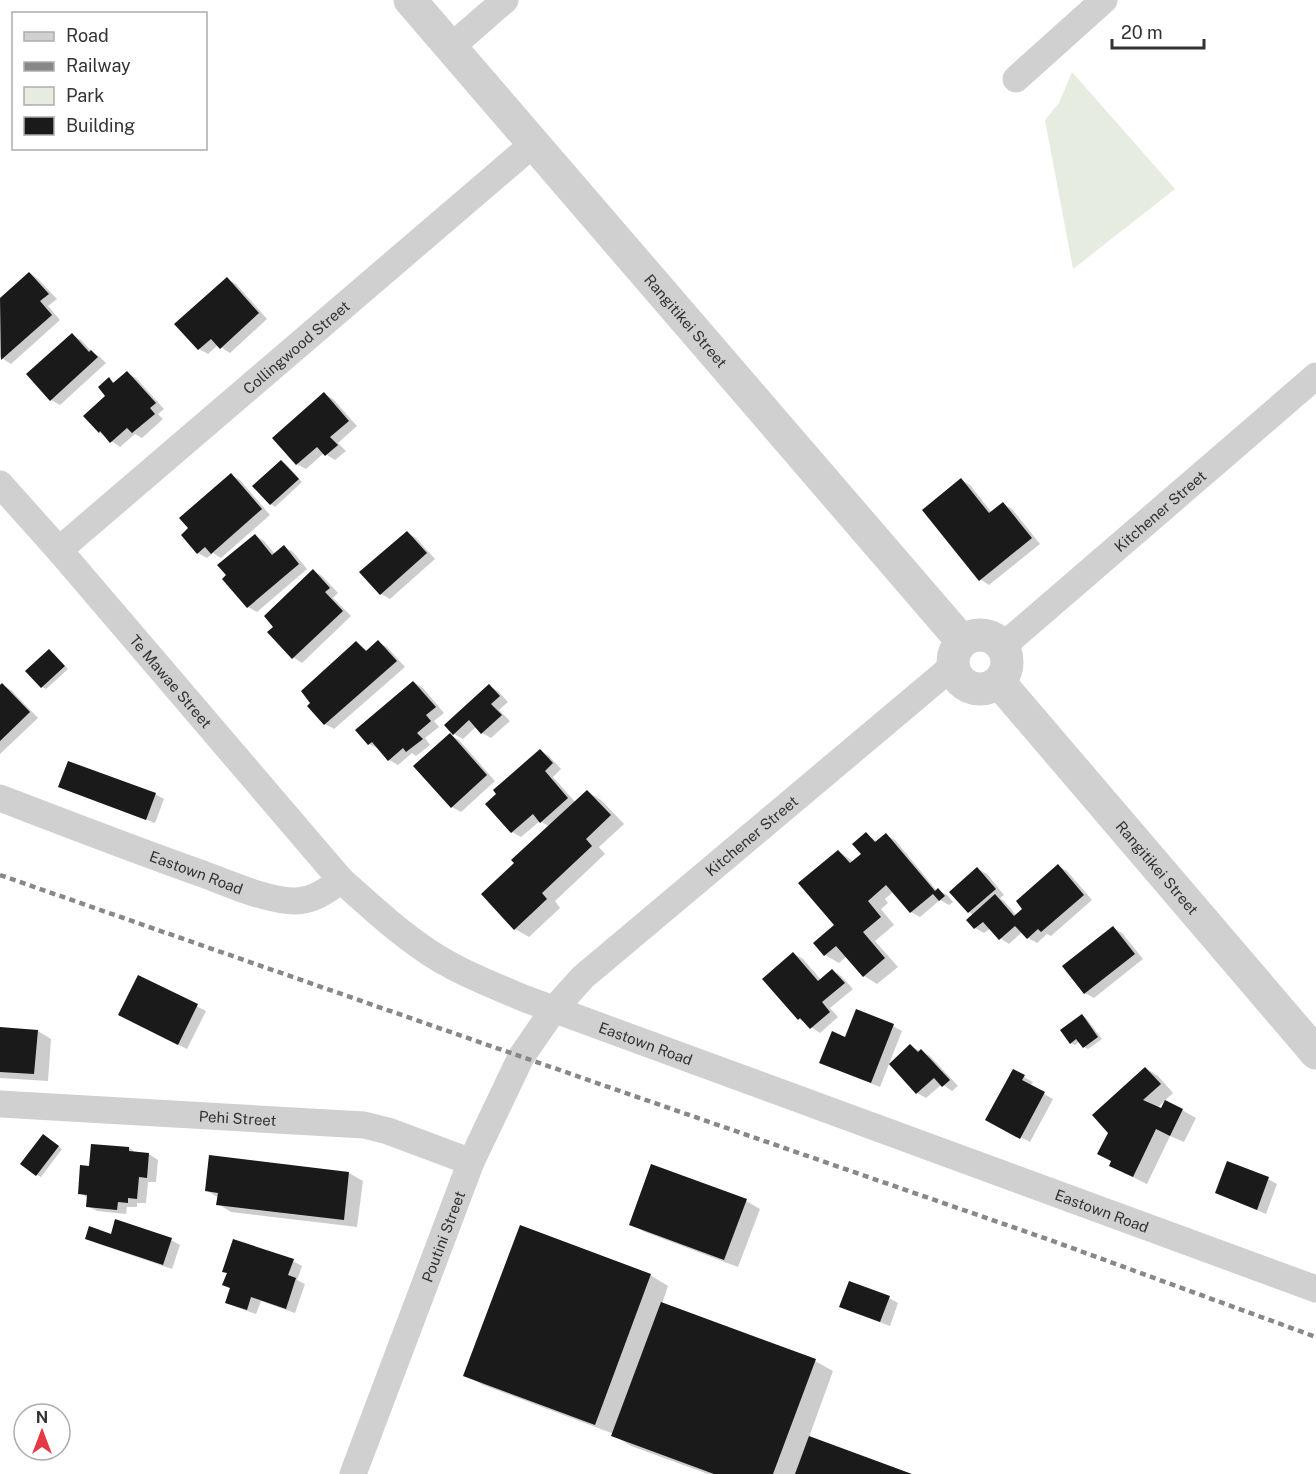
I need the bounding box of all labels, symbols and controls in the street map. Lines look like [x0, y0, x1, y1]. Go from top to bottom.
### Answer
legend [12, 12, 207, 150]
scale bar [1112, 12, 1204, 50]
text: 20 m [1121, 22, 1163, 43]
text: Road [66, 25, 109, 46]
text: Railway [66, 55, 131, 76]
text: Park [66, 85, 104, 106]
text: Building [66, 115, 135, 136]
street label: Rangitikei Street [641, 270, 731, 371]
street label: Collingwood Street [239, 297, 353, 397]
street label: Kitchener Street [1111, 467, 1209, 555]
street label: Te Mawae Street [127, 631, 216, 731]
street label: Kitchener Street [702, 792, 801, 879]
street label: Rangitikei Street [1113, 817, 1202, 918]
street label: Eastown Road [147, 847, 245, 897]
street label: Eastown Road [597, 1018, 695, 1068]
street label: Pehi Street [198, 1107, 277, 1128]
street label: Eastown Road [1053, 1186, 1151, 1235]
street label: Poutini Street [418, 1188, 468, 1284]
north arrow [12, 1402, 72, 1462]
text: N [36, 1408, 48, 1427]

